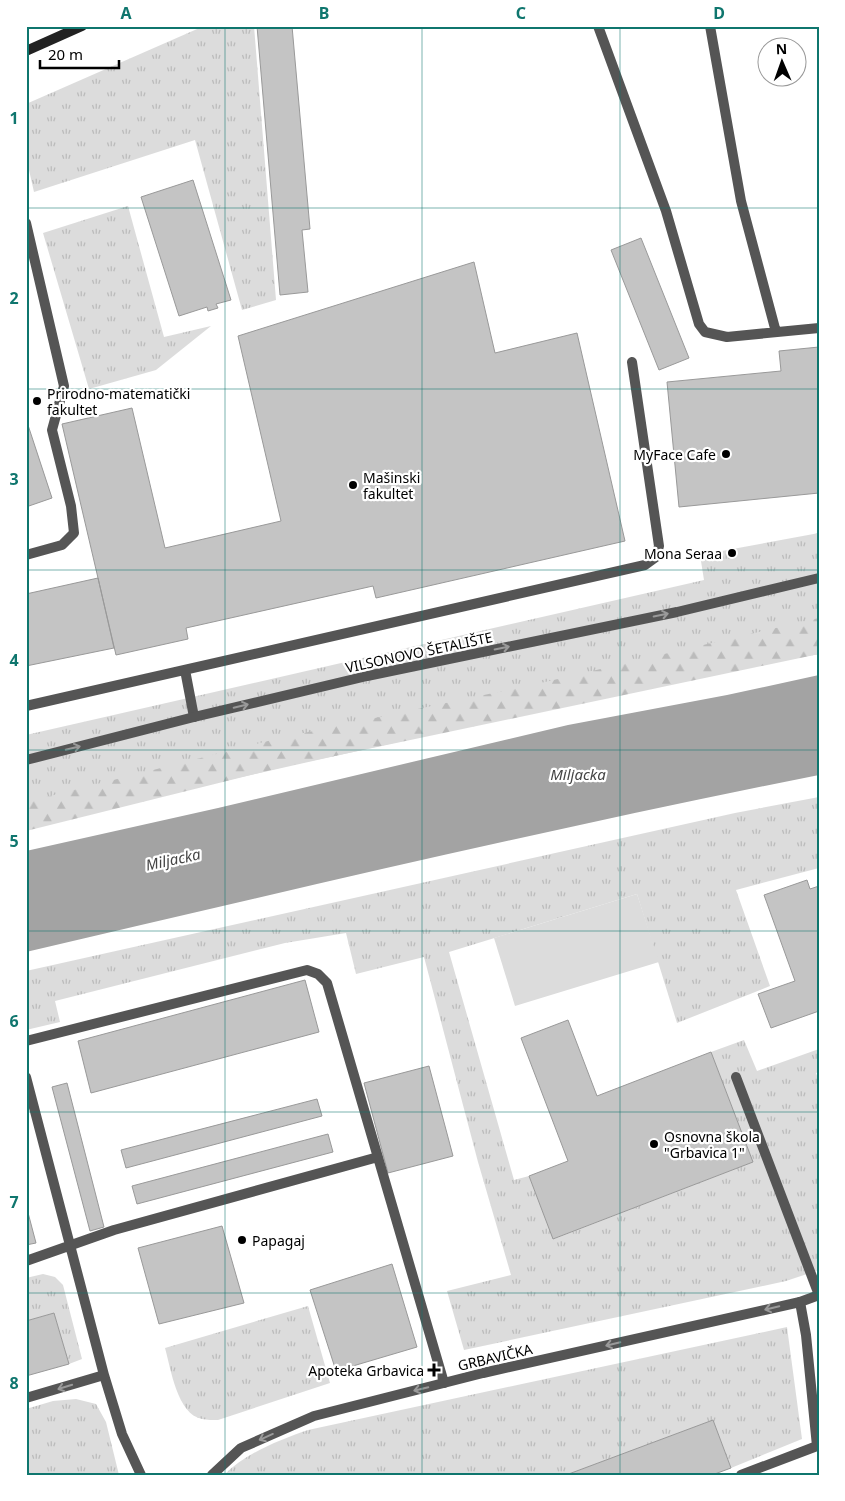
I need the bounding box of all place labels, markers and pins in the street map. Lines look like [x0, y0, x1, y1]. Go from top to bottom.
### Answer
place label: Prirodno-matematički fakultet [47, 384, 190, 419]
marker: Prirodno-matematički fakultet [31, 395, 43, 407]
place label: MyFace Cafe [633, 445, 716, 464]
marker: MyFace Cafe [720, 448, 732, 460]
place label: Mašinski fakultet [363, 468, 420, 503]
marker: Mašinski fakultet [347, 479, 359, 491]
place label: Mona Seraa [644, 544, 722, 563]
marker: Mona Seraa [726, 547, 738, 559]
place label: Osnovna škola "Grbavica 1" [664, 1127, 760, 1162]
marker: Osnovna škola "Grbavica 1" [648, 1138, 660, 1150]
place label: Papagaj [252, 1231, 305, 1250]
marker: Papagaj [236, 1234, 248, 1246]
place label: Apoteka Grbavica [308, 1361, 424, 1380]
marker: Apoteka Grbavica [428, 1364, 440, 1376]

